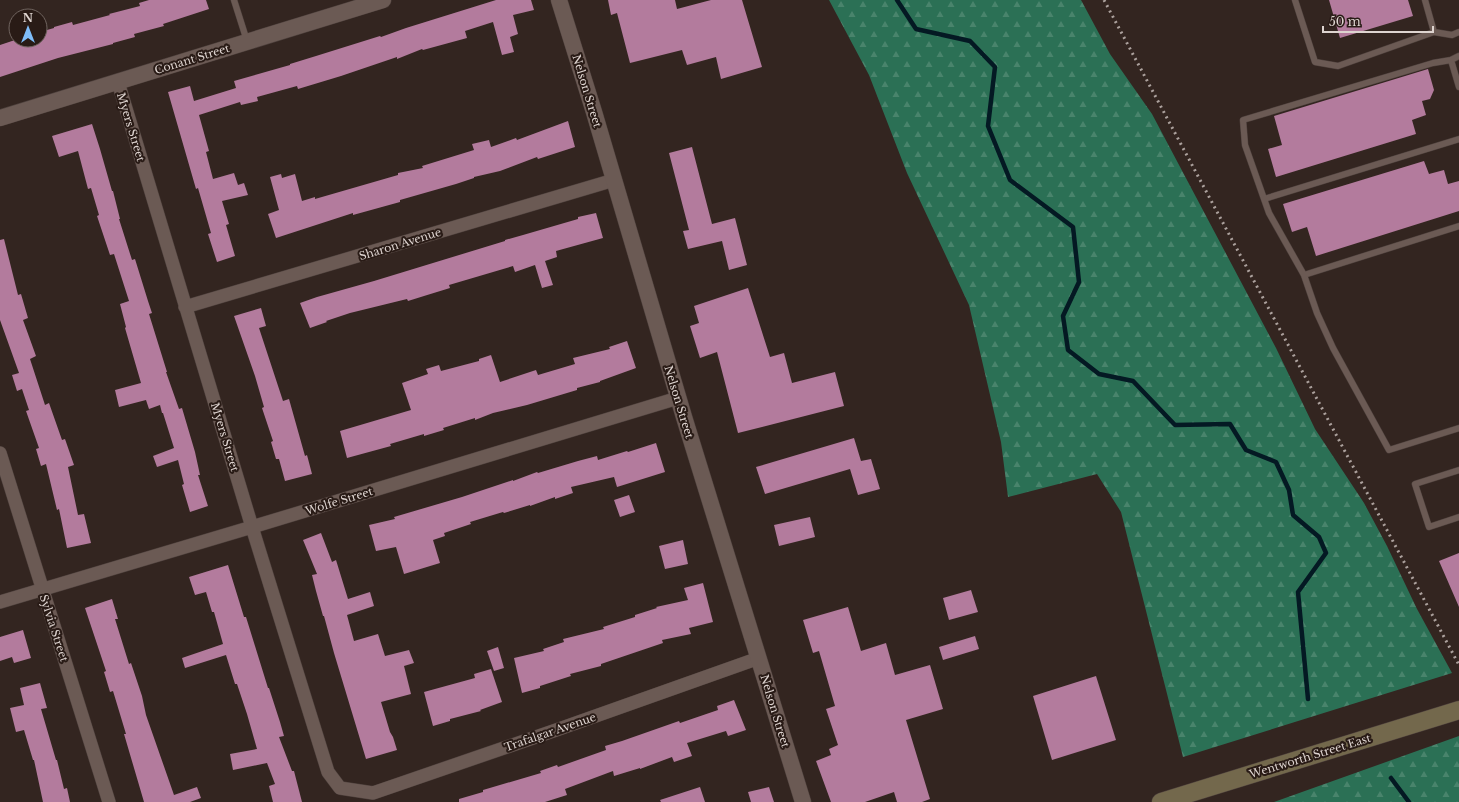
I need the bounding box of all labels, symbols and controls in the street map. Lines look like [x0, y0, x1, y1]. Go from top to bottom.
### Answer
north arrow [8, 8, 48, 48]
scale bar [1323, 8, 1433, 34]
text: N [23, 11, 34, 25]
text: 50 m [1329, 14, 1361, 29]
street label: Conant Street [153, 41, 232, 77]
street label: Nelson Street [569, 53, 605, 130]
street label: Myers Street [114, 91, 148, 164]
street label: Sharon Avenue [357, 225, 443, 263]
street label: Nelson Street [661, 364, 697, 441]
street label: Myers Street [208, 401, 242, 474]
street label: Wolfe Street [303, 484, 375, 518]
street label: Sylvia Street [37, 593, 72, 664]
street label: Nelson Street [757, 673, 793, 750]
street label: Trafalgar Avenue [502, 710, 598, 754]
street label: Wentworth Street East [1247, 731, 1373, 781]

